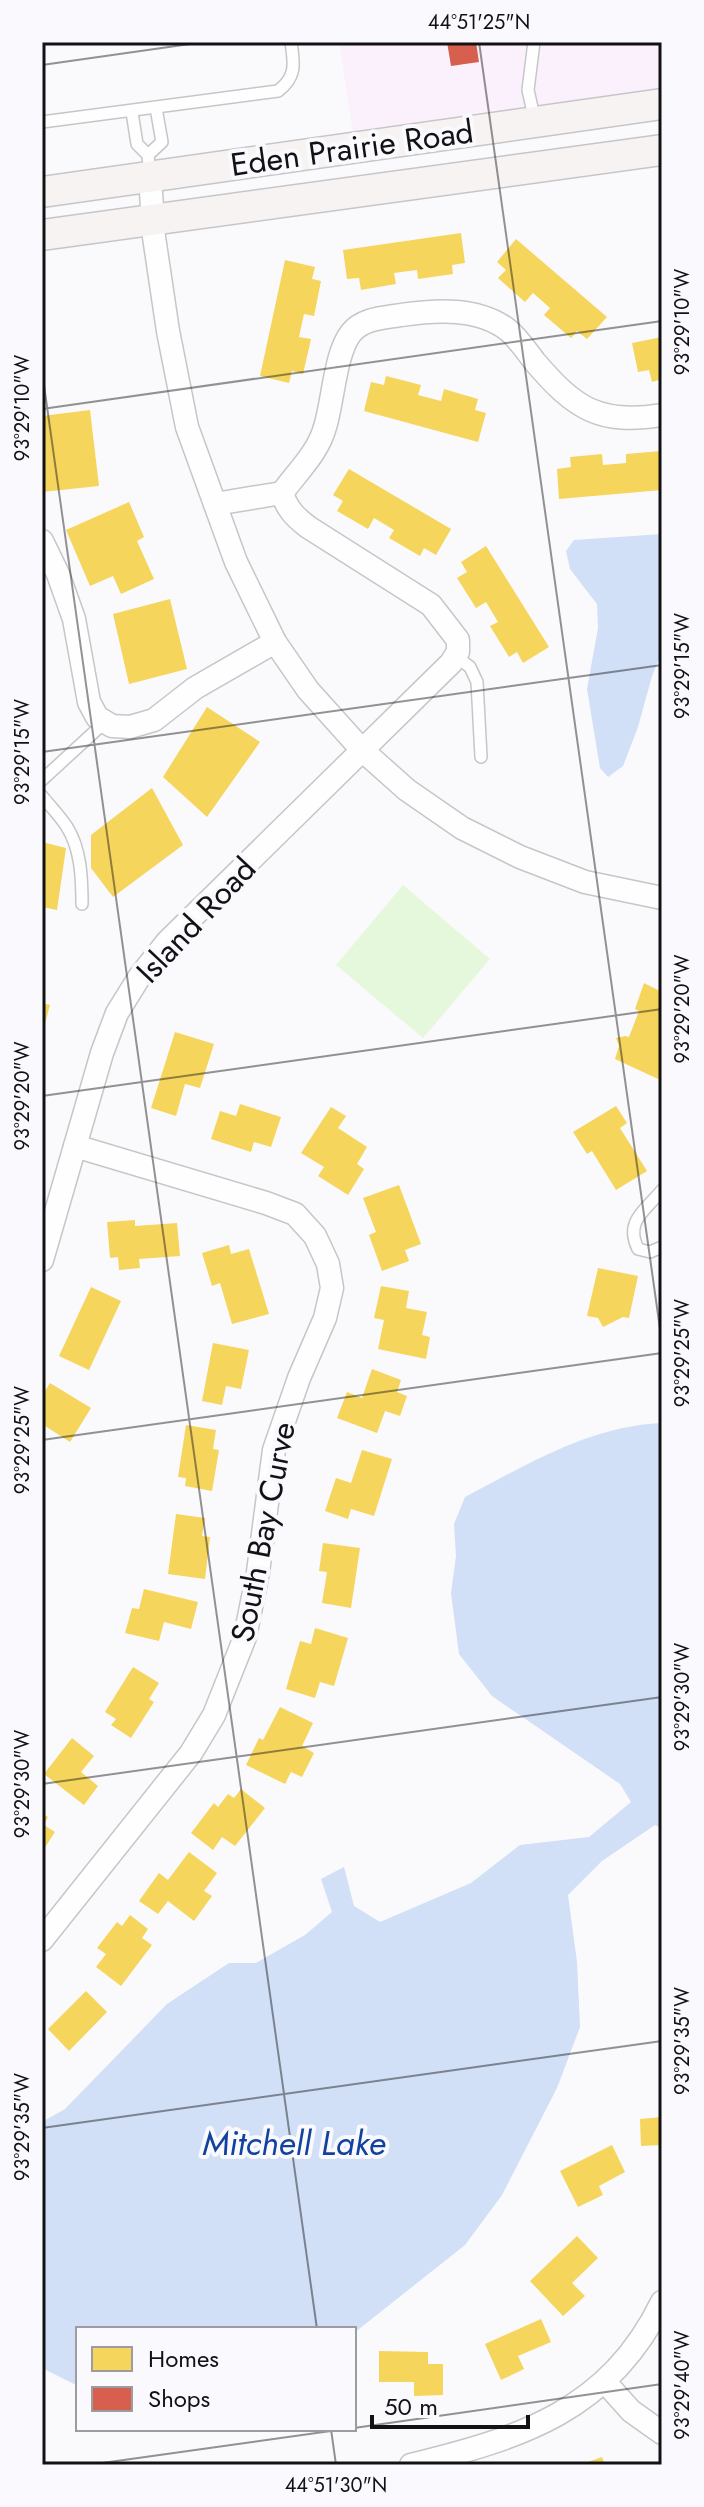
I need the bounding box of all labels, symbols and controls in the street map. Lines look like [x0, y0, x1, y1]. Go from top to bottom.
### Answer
text: 44°51'25"N [428, 8, 530, 37]
street label: Eden Prairie Road [228, 108, 476, 188]
text: 93°29'10"W [668, 268, 697, 375]
text: 93°29'10"W [8, 354, 37, 461]
text: 93°29'15"W [668, 613, 697, 719]
text: 93°29'15"W [8, 699, 37, 805]
street label: Island Road [126, 847, 266, 993]
text: 93°29'20"W [668, 954, 697, 1064]
text: 93°29'20"W [8, 1041, 37, 1151]
text: 93°29'25"W [668, 1299, 697, 1407]
text: 93°29'25"W [8, 1386, 37, 1494]
street label: South Bay Curve [219, 1418, 307, 1646]
text: 93°29'30"W [668, 1642, 697, 1751]
text: 93°29'30"W [8, 1729, 37, 1838]
text: 93°29'35"W [668, 1987, 697, 2095]
text: 93°29'35"W [8, 2073, 37, 2181]
water label: Mitchell Lake [202, 2119, 386, 2168]
legend [76, 2327, 356, 2431]
text: 93°29'40"W [668, 2330, 697, 2440]
text: Homes [148, 2341, 219, 2376]
scale bar [372, 2379, 528, 2429]
text: Shops [148, 2381, 210, 2416]
text: 50 m [384, 2389, 438, 2424]
text: 44°51'30"N [285, 2471, 387, 2500]

